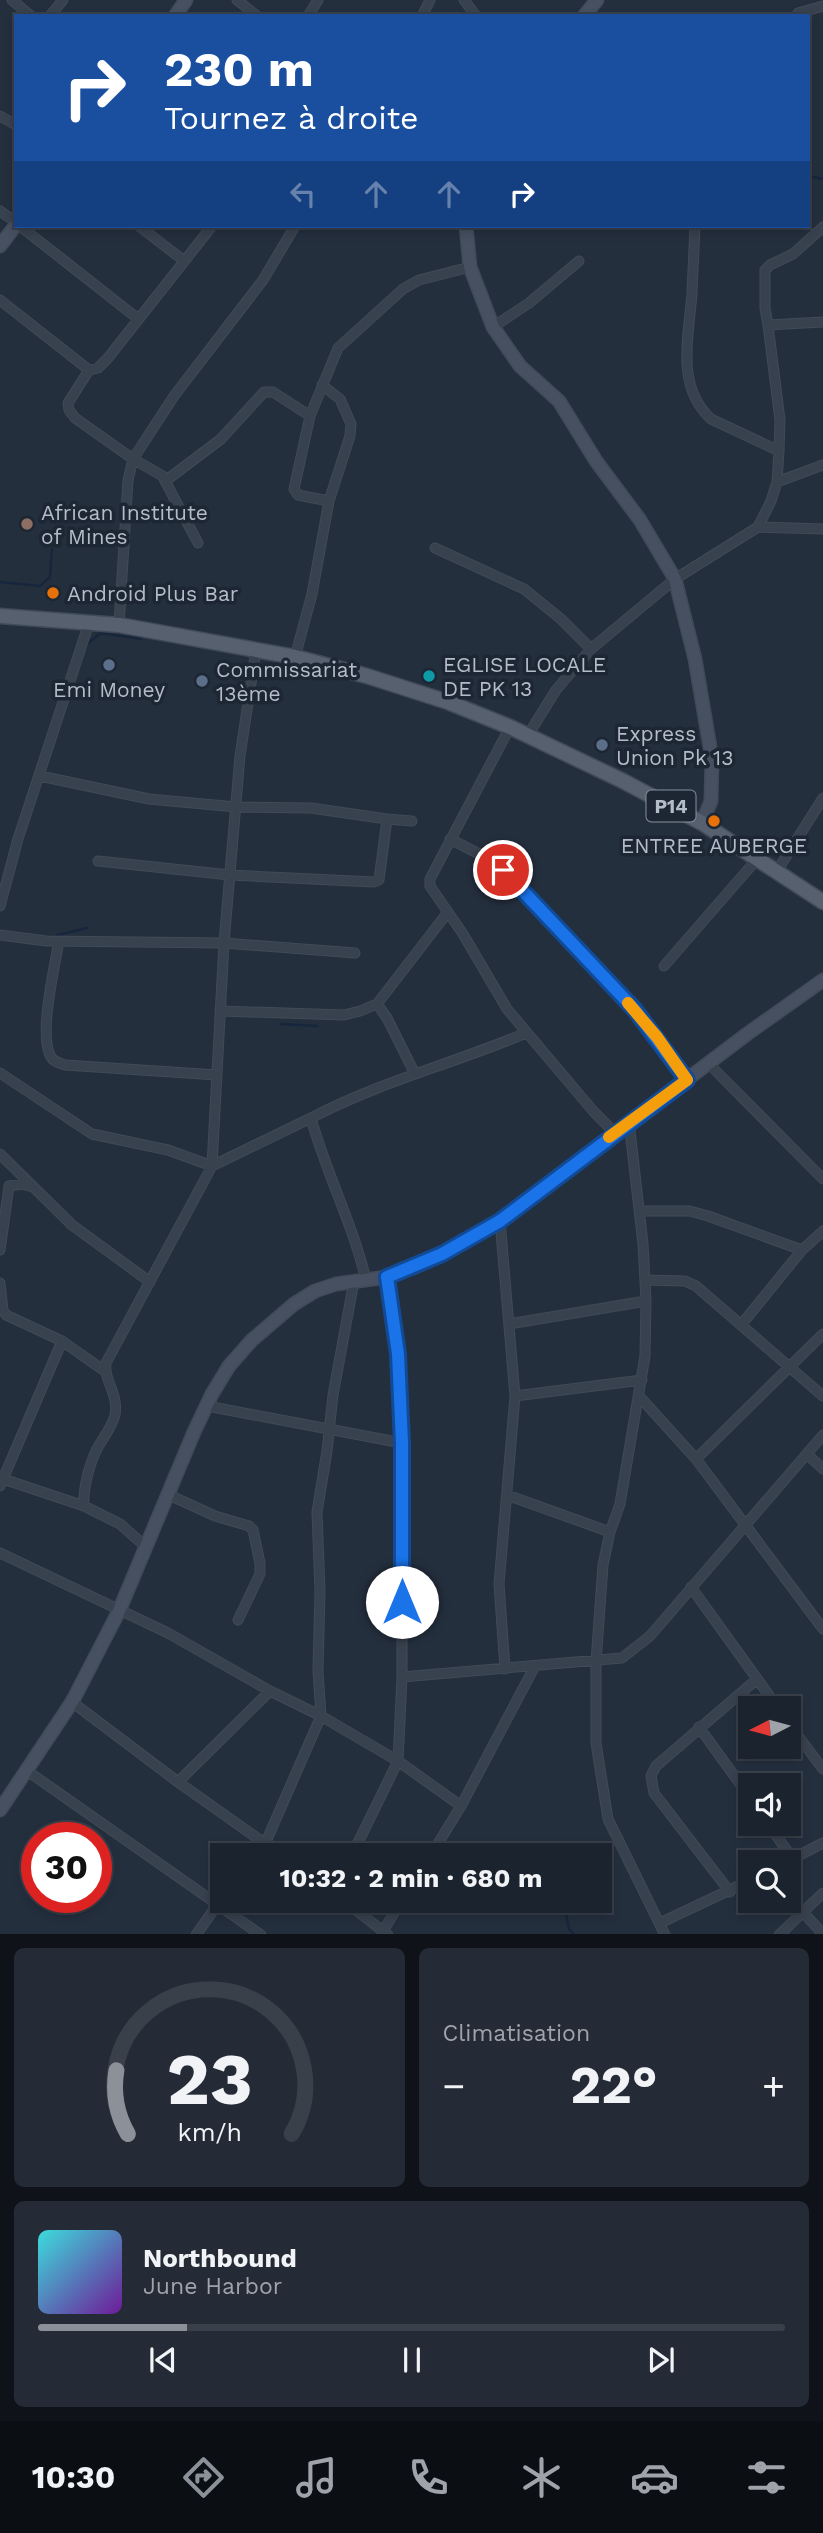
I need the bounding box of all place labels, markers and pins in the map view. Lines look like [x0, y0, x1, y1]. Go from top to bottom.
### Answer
place label: African Institute of Mines [41, 500, 208, 549]
marker: African Institute of Mines [19, 516, 35, 532]
place label: Android Plus Bar [67, 581, 239, 606]
marker: Android Plus Bar [45, 585, 61, 601]
place label: EGLISE LOCALE DE PK 13 [443, 652, 606, 701]
marker: Emi Money [101, 657, 117, 673]
place label: Commissariat 13ème [216, 657, 357, 706]
marker: EGLISE LOCALE DE PK 13 [421, 668, 437, 684]
marker: Commissariat 13ème [194, 673, 210, 689]
place label: Emi Money [53, 677, 165, 702]
place label: Express Union Pk 13 [616, 721, 734, 770]
marker: Express Union Pk 13 [594, 737, 610, 753]
marker: ENTREE AUBERGE [706, 813, 722, 829]
place label: ENTREE AUBERGE [621, 833, 807, 858]
pin [473, 840, 533, 900]

